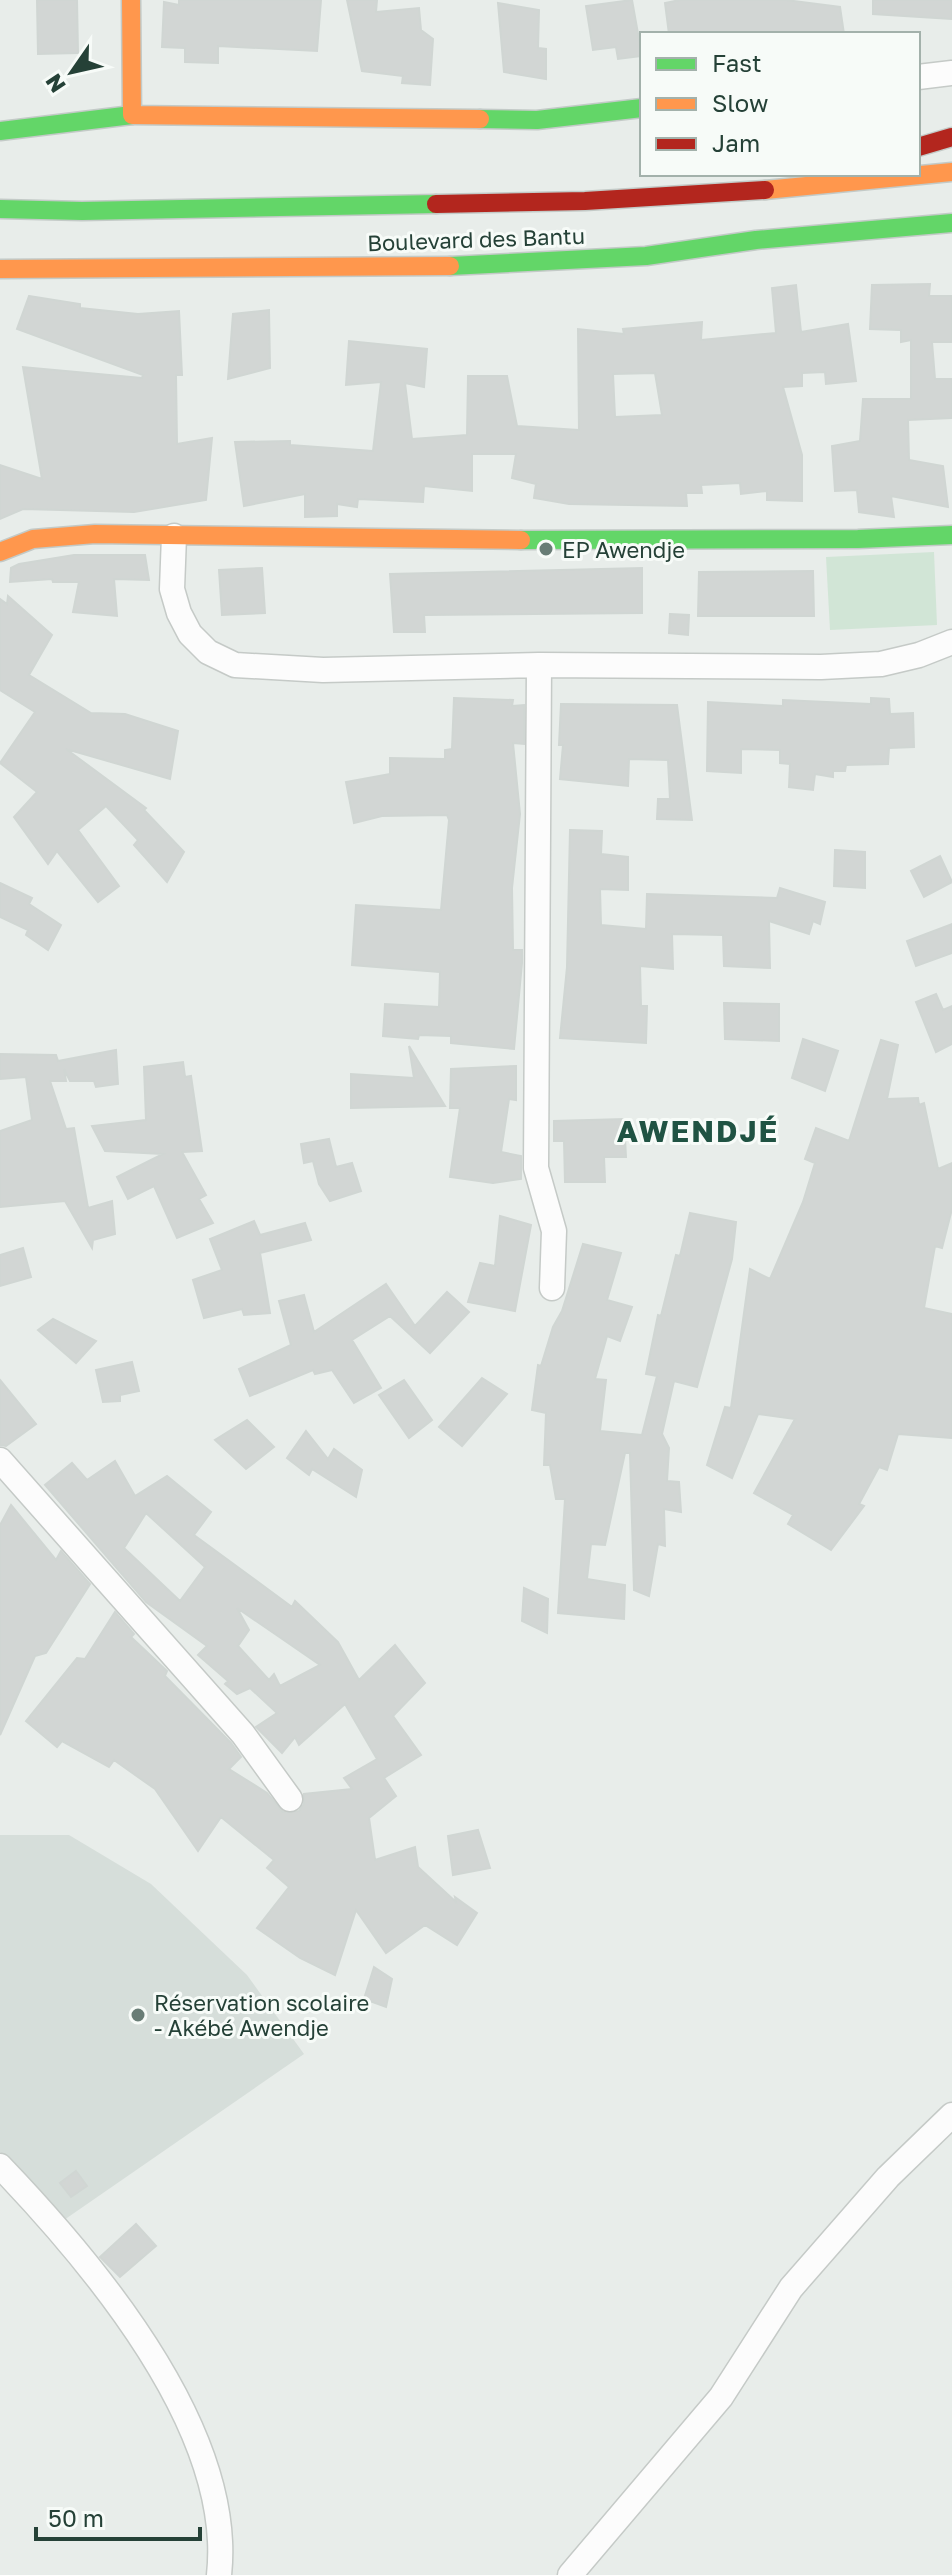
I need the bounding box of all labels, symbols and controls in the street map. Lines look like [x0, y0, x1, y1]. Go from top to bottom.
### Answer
north arrow [32, 32, 112, 112]
legend [640, 32, 920, 176]
text: Fast [712, 48, 762, 77]
text: N [39, 69, 71, 98]
text: Slow [712, 88, 768, 117]
text: Jam [712, 128, 760, 157]
street label: Boulevard des Bantu [367, 222, 585, 256]
place label: EP Awendje [562, 536, 685, 563]
marker: EP Awendje [537, 540, 555, 558]
district label: AWENDJÉ [617, 1113, 779, 1149]
place label: Réservation scolaire - Akébé Awendje [154, 1989, 369, 2041]
marker: Réservation scolaire - Akébé Awendje [129, 2006, 147, 2024]
scale bar [36, 2491, 200, 2541]
text: 50 m [48, 2503, 104, 2532]

